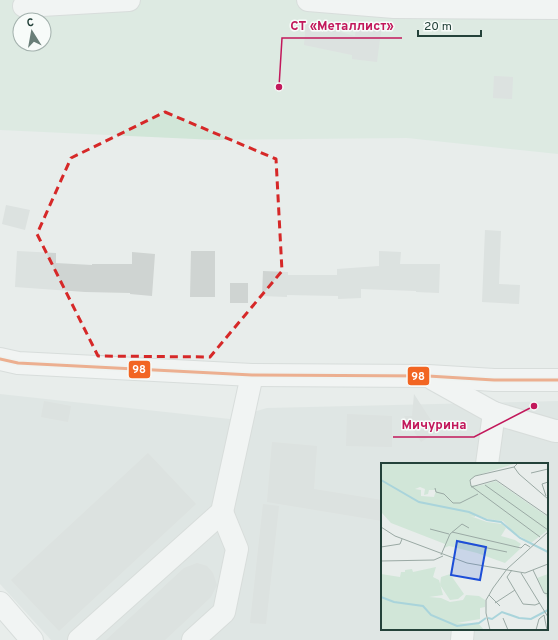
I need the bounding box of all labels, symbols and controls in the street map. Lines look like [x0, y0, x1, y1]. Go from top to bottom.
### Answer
north arrow [12, 12, 52, 52]
scale bar [418, 12, 481, 38]
callout: СТ «Металлист» [282, 13, 402, 38]
text: С [25, 16, 35, 31]
text: СТ «Металлист» [290, 19, 394, 35]
text: 20 m [424, 19, 452, 35]
line badge: 98 [128, 360, 151, 379]
text: 98 [132, 363, 146, 377]
line badge: 98 [407, 366, 430, 386]
text: 98 [411, 370, 425, 384]
callout: Мичурина [393, 412, 474, 437]
text: Мичурина [402, 418, 466, 434]
inset map [381, 463, 548, 630]

